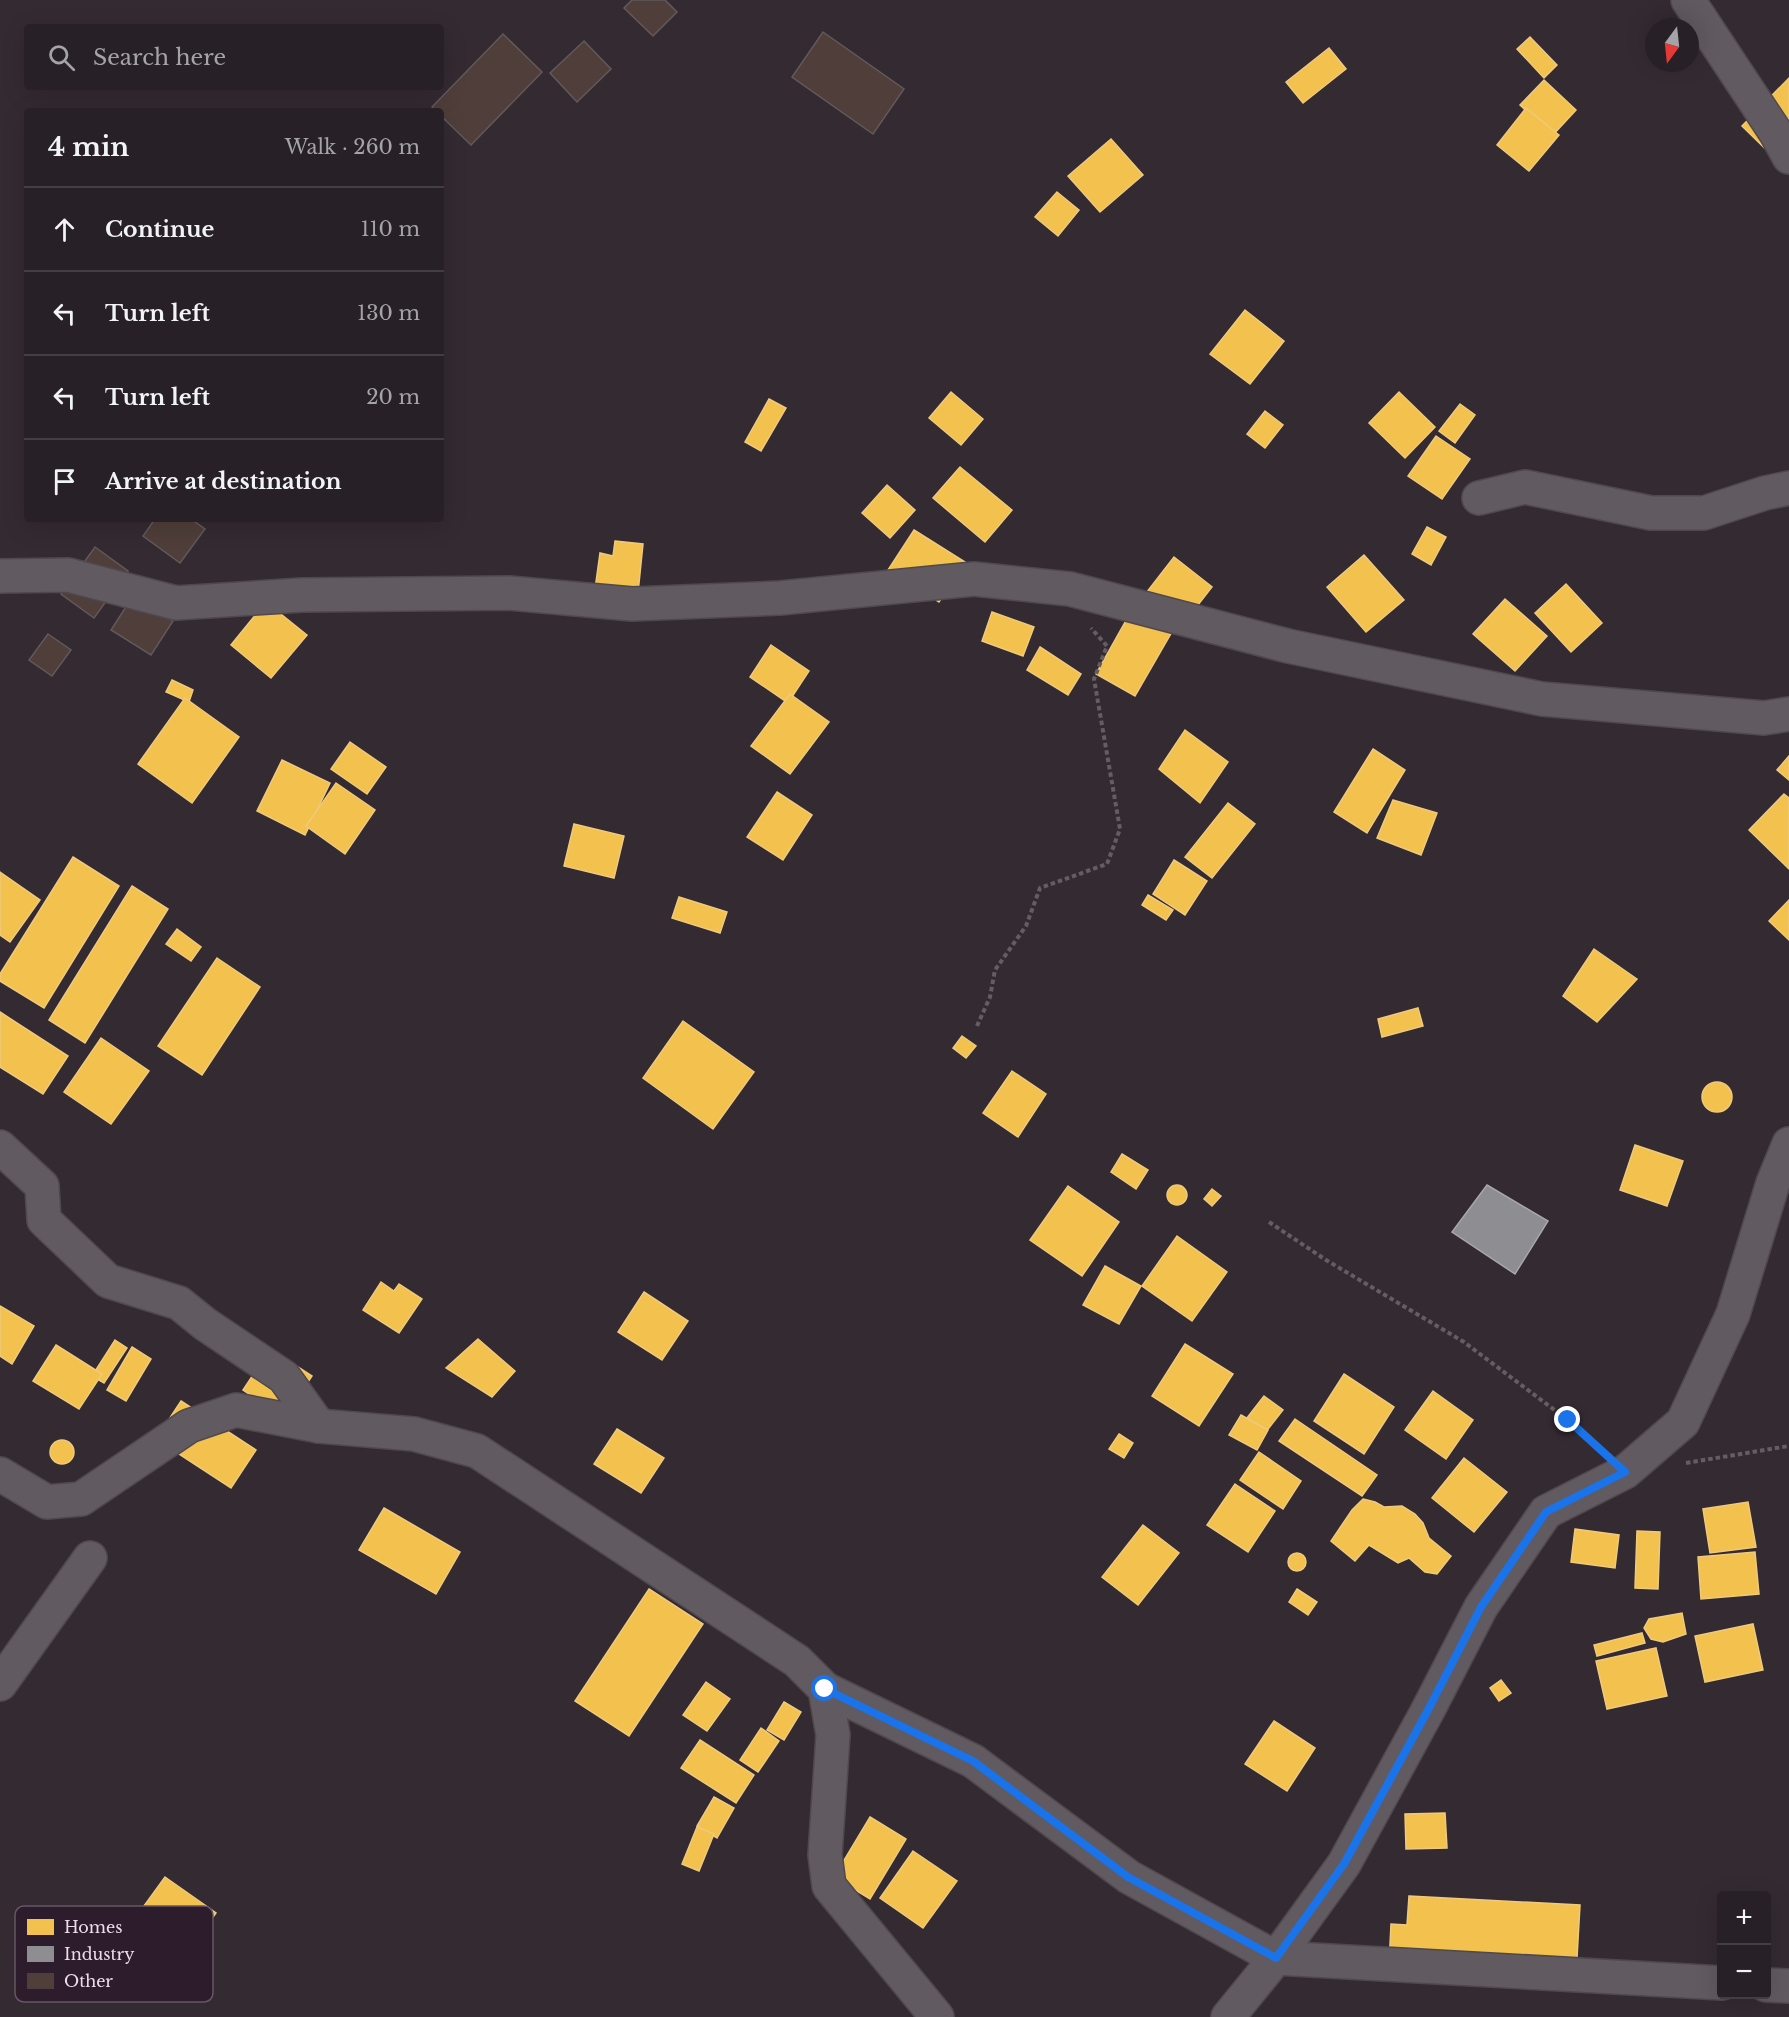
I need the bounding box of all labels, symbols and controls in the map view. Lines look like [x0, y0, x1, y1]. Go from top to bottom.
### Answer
north arrow [1645, 18, 1699, 72]
search box [24, 24, 444, 90]
icon: search [45, 41, 78, 74]
text: Search here [93, 44, 226, 71]
text: 4 min [48, 131, 129, 163]
text: Walk · 260 m [285, 135, 420, 159]
icon: ahead [48, 213, 81, 246]
text: Continue [105, 216, 214, 243]
text: 110 m [361, 217, 420, 241]
icon: left [48, 297, 81, 330]
text: Turn left [105, 300, 210, 327]
text: 130 m [357, 301, 420, 325]
icon: left [48, 381, 81, 414]
text: Turn left [105, 384, 210, 411]
text: 20 m [366, 385, 420, 409]
icon: arrive [48, 465, 81, 498]
text: Arrive at destination [105, 468, 342, 495]
route end [1554, 1406, 1580, 1432]
route start [811, 1675, 837, 1701]
map controls [1717, 1891, 1771, 1999]
button: + [1717, 1891, 1771, 1945]
legend [15, 1906, 213, 2002]
text: Homes [64, 1917, 122, 1937]
text: Industry [64, 1944, 135, 1964]
button: − [1717, 1945, 1771, 1999]
text: Other [64, 1971, 113, 1991]

